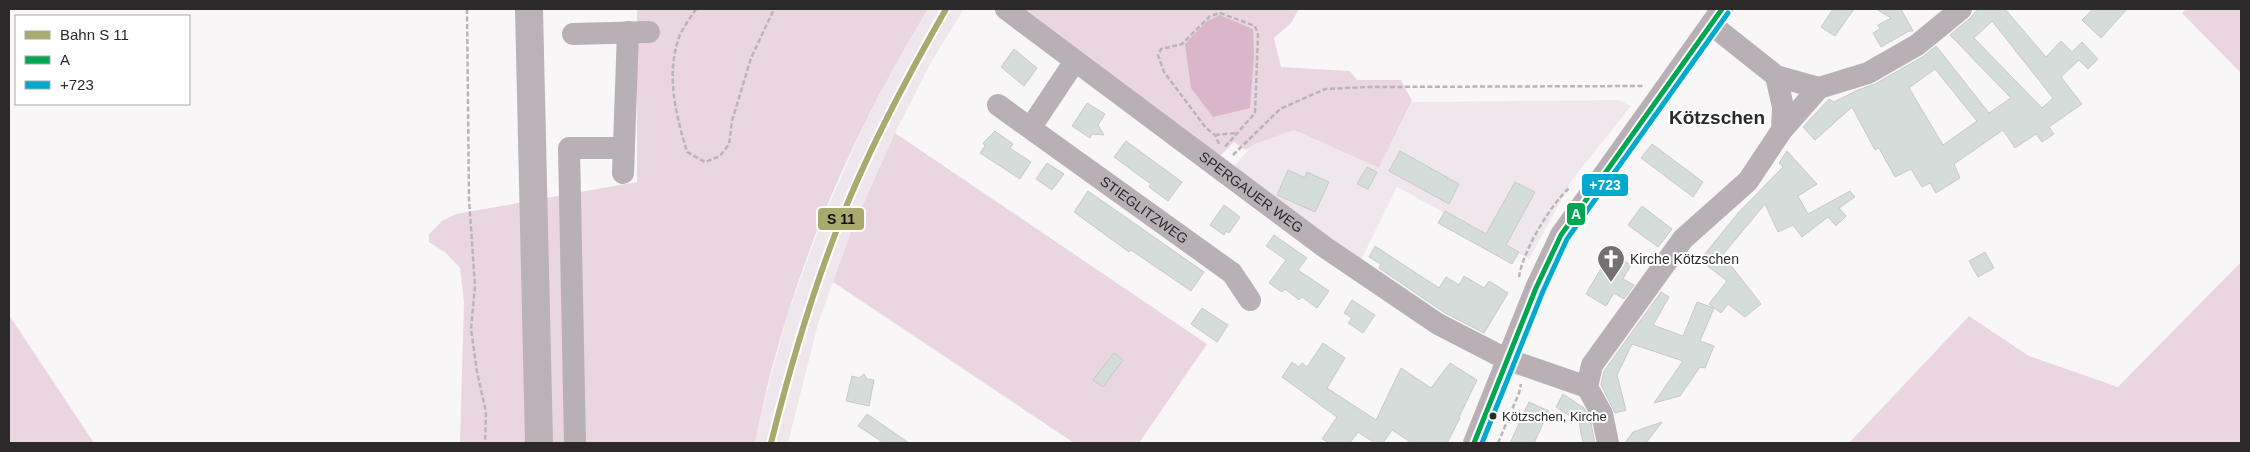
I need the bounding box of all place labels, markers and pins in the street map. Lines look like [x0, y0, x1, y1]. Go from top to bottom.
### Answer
church icon: Kirche Kötzschen [1596, 244, 1626, 283]
place label: Kirche Kötzschen [1630, 251, 1739, 267]
place label: Kötzschen, Kirche [1502, 409, 1607, 424]
marker: Kötzschen, Kirche [1488, 411, 1498, 421]

